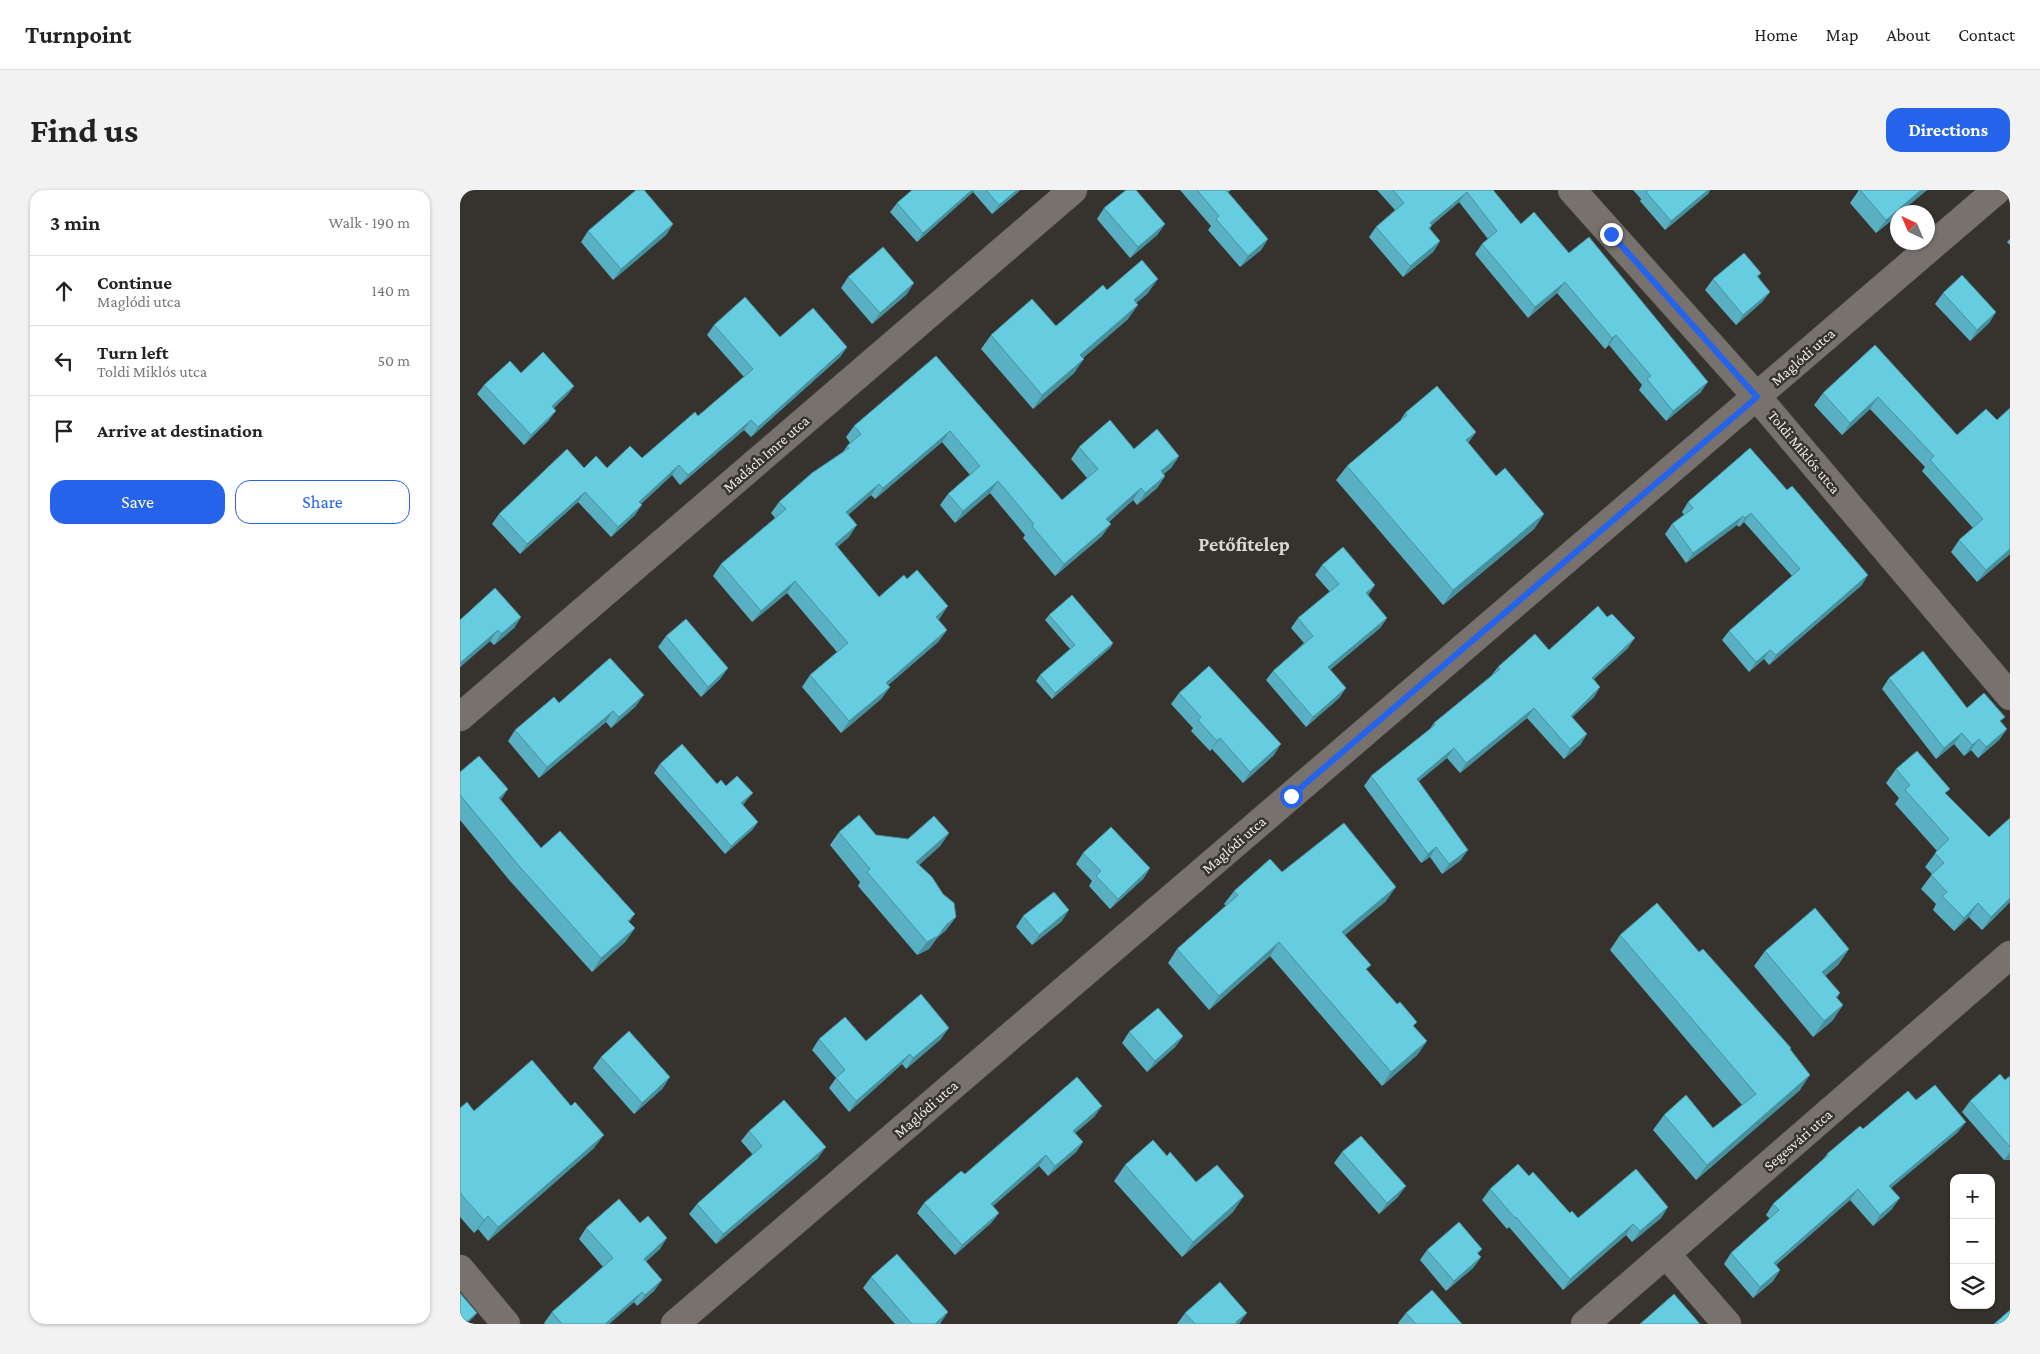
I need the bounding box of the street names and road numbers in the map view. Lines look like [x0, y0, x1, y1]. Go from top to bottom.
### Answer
street label: Maglódi utca [1768, 325, 1839, 390]
street label: Toldi Miklós utca [1765, 407, 1843, 497]
street label: Madách Imre utca [720, 412, 812, 496]
street label: Maglódi utca [1199, 813, 1270, 878]
street label: Maglódi utca [891, 1077, 962, 1142]
street label: Segesvári utca [1761, 1106, 1836, 1175]

